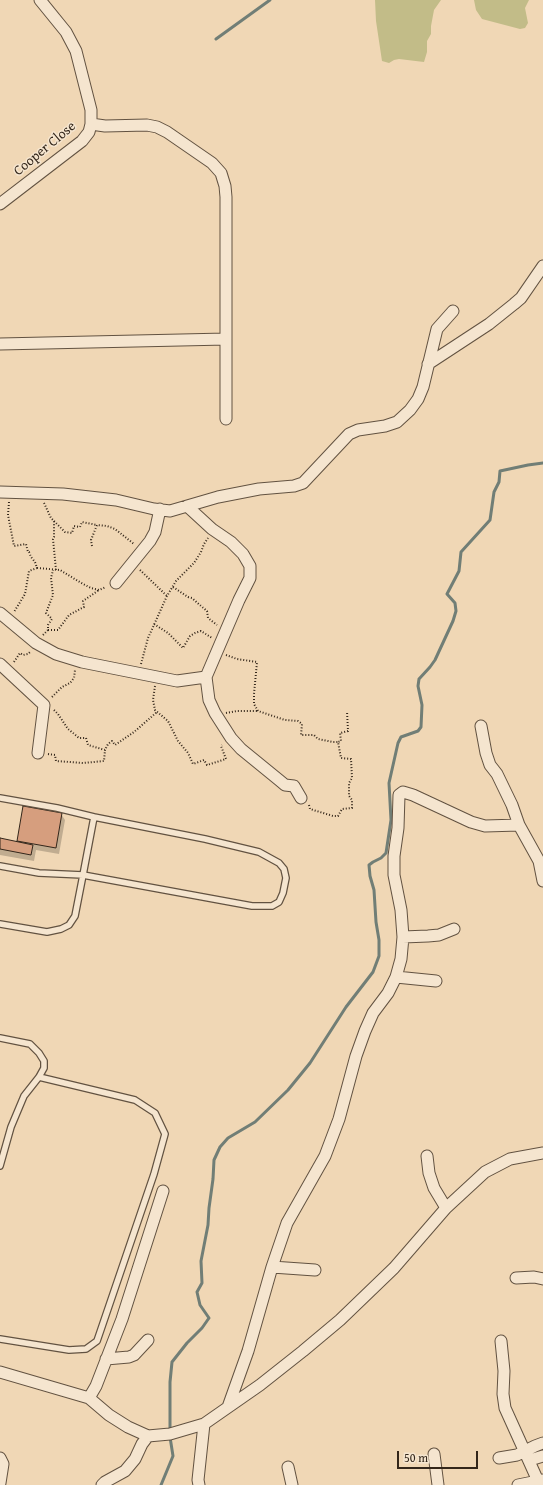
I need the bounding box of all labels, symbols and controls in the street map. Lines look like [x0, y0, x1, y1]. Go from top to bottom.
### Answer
street label: Cooper Close [11, 118, 79, 180]
scale bar [399, 1443, 480, 1469]
text: 50 m [404, 1449, 428, 1466]

